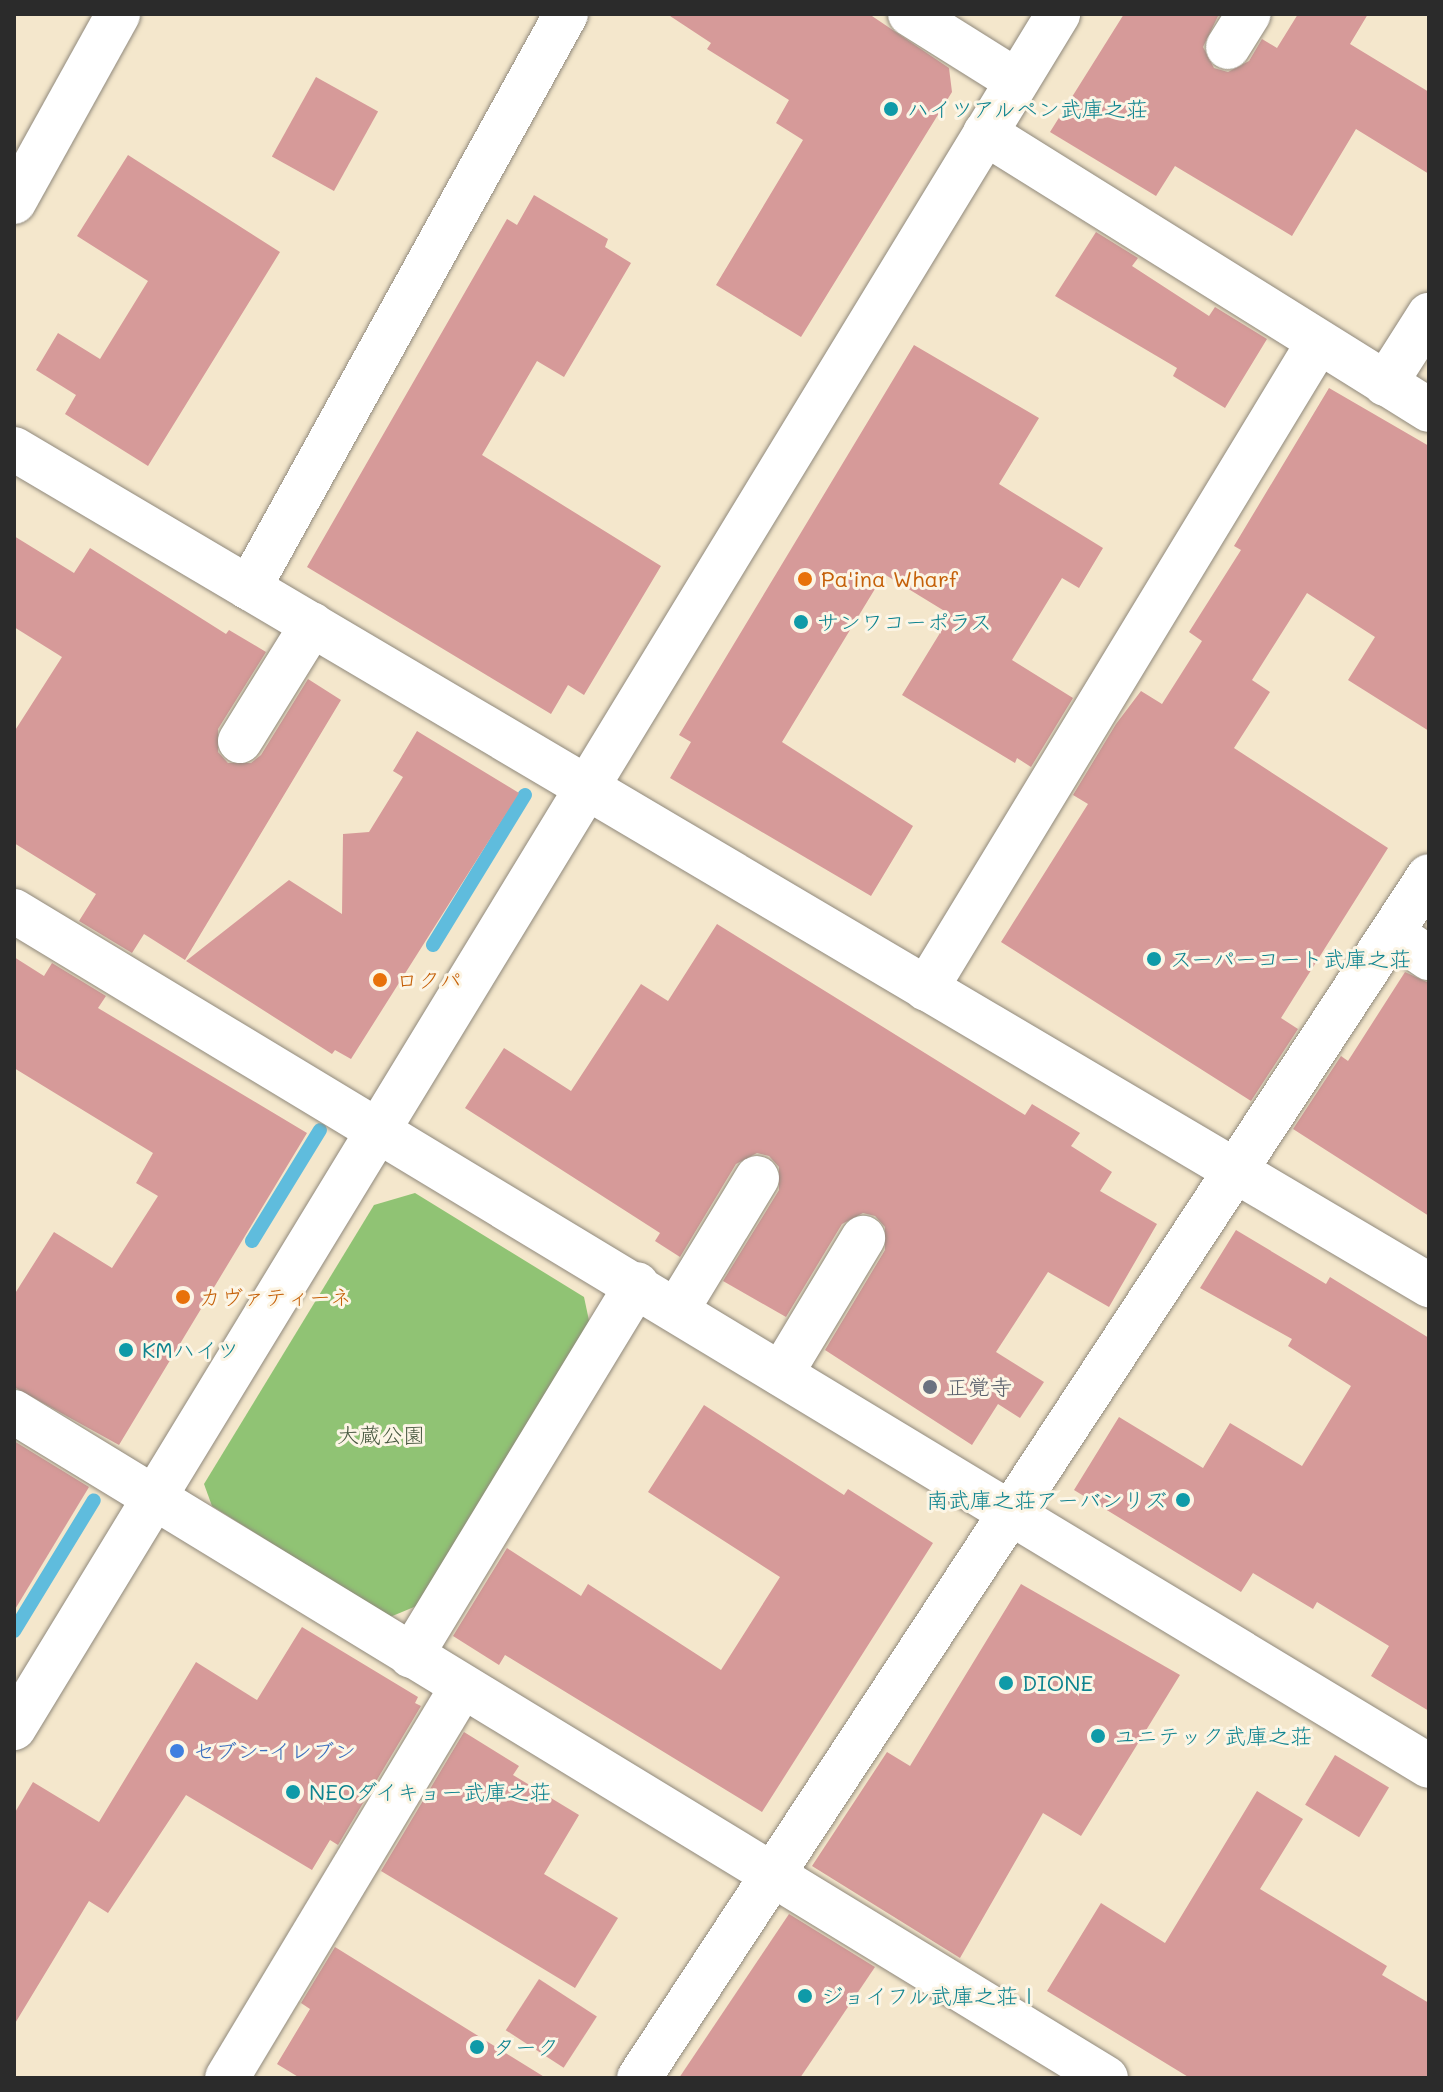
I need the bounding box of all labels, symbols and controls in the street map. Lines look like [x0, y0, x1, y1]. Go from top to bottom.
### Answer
place label: ハイツアルペン武庫之荘 [907, 96, 1149, 122]
marker: ハイツアルペン武庫之荘 [882, 100, 900, 118]
place label: Pa'ina Wharf [821, 566, 958, 592]
marker: Pa'ina Wharf [796, 570, 814, 588]
place label: サンワコーポラス [817, 609, 993, 635]
marker: サンワコーポラス [792, 613, 810, 631]
place label: スーパーコート武庫之荘 [1170, 946, 1411, 972]
marker: スーパーコート武庫之荘 [1145, 950, 1163, 968]
place label: ロクパ [396, 967, 462, 993]
marker: ロクパ [371, 971, 389, 989]
place label: カヴァティーネ [199, 1284, 353, 1310]
marker: カヴァティーネ [174, 1288, 192, 1306]
place label: KMハイツ [142, 1337, 239, 1363]
marker: KMハイツ [117, 1341, 135, 1359]
place label: 正覚寺 [946, 1374, 1012, 1400]
marker: 正覚寺 [921, 1378, 939, 1396]
park label: 大蔵公園 [337, 1422, 425, 1448]
place label: 南武庫之荘アーバンリズ [926, 1487, 1167, 1513]
marker: 南武庫之荘アーバンリズ [1174, 1491, 1192, 1509]
place label: DIONE [1022, 1670, 1093, 1696]
marker: DIONE [997, 1674, 1015, 1692]
place label: ユニテック武庫之荘 [1114, 1723, 1312, 1749]
marker: ユニテック武庫之荘 [1089, 1727, 1107, 1745]
place label: セブン-イレブン [193, 1738, 356, 1764]
marker: セブン-イレブン [168, 1742, 186, 1760]
place label: NEOダイキョー武庫之荘 [309, 1779, 553, 1805]
marker: NEOダイキョー武庫之荘 [284, 1783, 302, 1801]
place label: ジョイフル武庫之荘Ⅰ [821, 1983, 1041, 2009]
marker: ジョイフル武庫之荘Ⅰ [796, 1987, 814, 2005]
place label: ターク [493, 2034, 559, 2060]
marker: ターク [468, 2038, 486, 2056]

